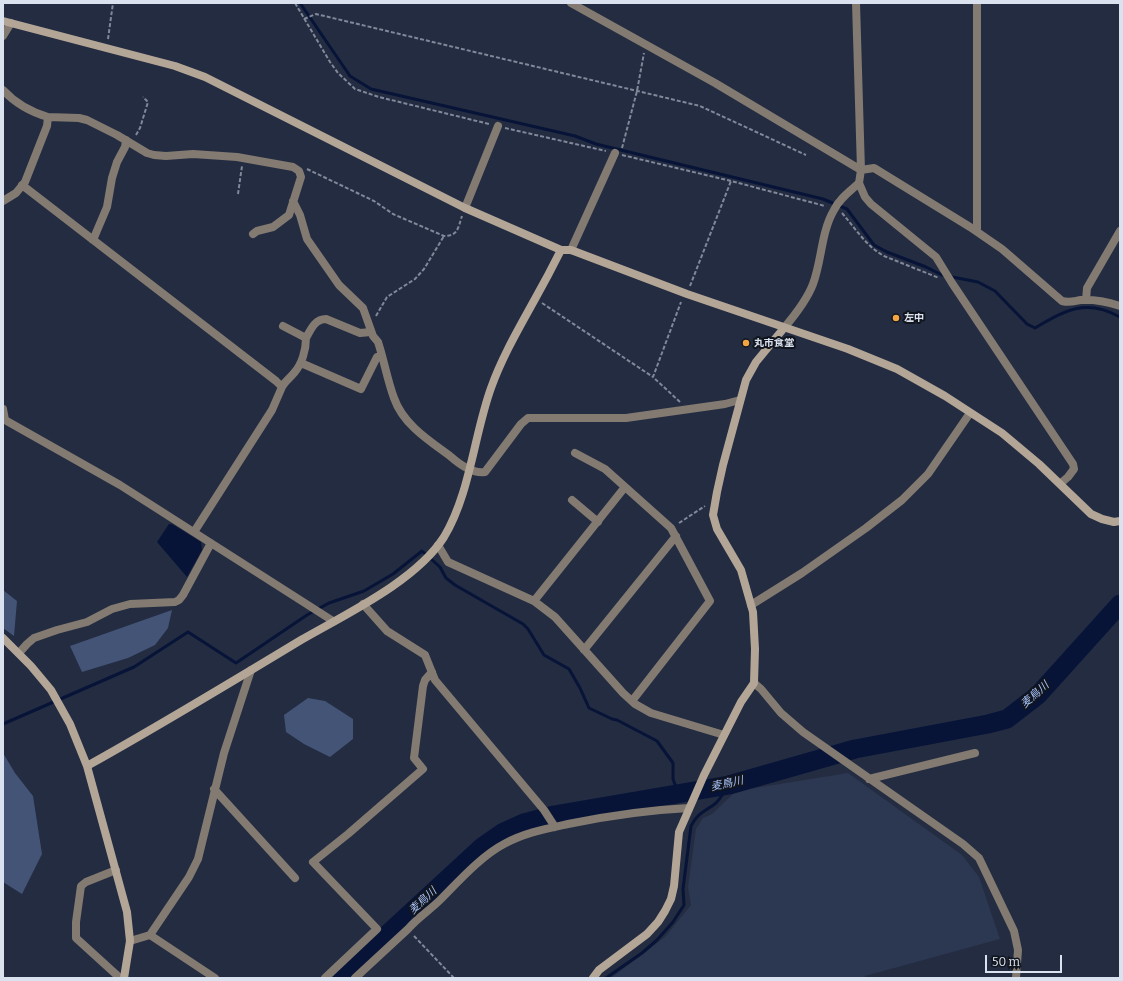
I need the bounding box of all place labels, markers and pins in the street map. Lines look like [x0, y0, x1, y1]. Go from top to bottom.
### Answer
place label: 左中 [904, 312, 924, 324]
marker: 左中 [891, 313, 901, 323]
place label: 丸市食堂 [754, 337, 794, 349]
marker: 丸市食堂 [741, 338, 751, 348]

